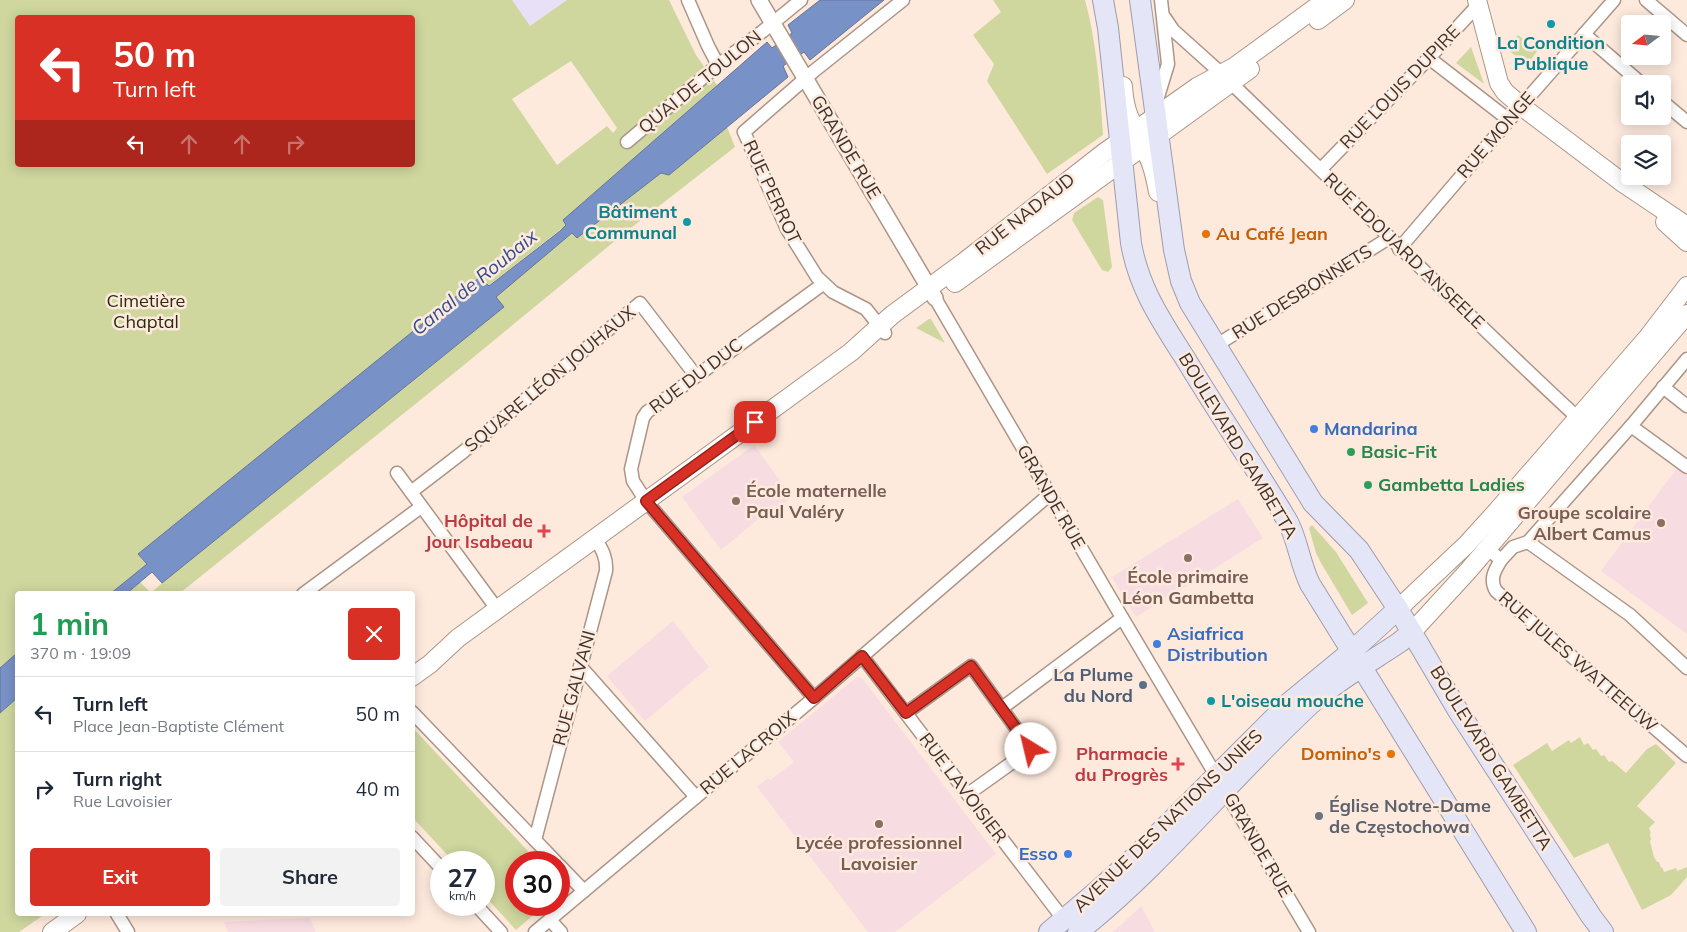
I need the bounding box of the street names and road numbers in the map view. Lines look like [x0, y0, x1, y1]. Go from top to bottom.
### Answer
street label: RUE LOUIS DUPIRE [1335, 20, 1465, 154]
street label: QUAI DE TOULON [633, 25, 766, 138]
street label: RUE MONGE [1452, 87, 1540, 183]
street label: GRANDE RUE [806, 91, 886, 203]
street label: RUE PERROT [738, 136, 807, 248]
street label: RUE NADAUD [970, 167, 1079, 260]
street label: RUE EDOUARD ANSEELE [1319, 168, 1490, 334]
street label: RUE DESBONNETS [1227, 239, 1376, 344]
street label: SQUARE LÉON JOUHAUX [460, 300, 640, 457]
street label: RUE DU DUC [644, 333, 747, 418]
street label: BOULEVARD GAMBETTA [1174, 348, 1303, 543]
street label: GRANDE RUE [1012, 440, 1091, 553]
street label: RUE JULES WATTEEUW [1494, 586, 1663, 737]
street label: RUE GALVANI [547, 628, 600, 748]
street label: BOULEVARD GAMBETTA [1425, 661, 1558, 854]
street label: RUE LACROIX [695, 706, 801, 799]
street label: AVENUE DES NATIONS UNIES [1068, 724, 1267, 917]
street label: RUE LAVOISIER [914, 728, 1012, 847]
street label: GRANDE RUE [1219, 788, 1298, 901]

